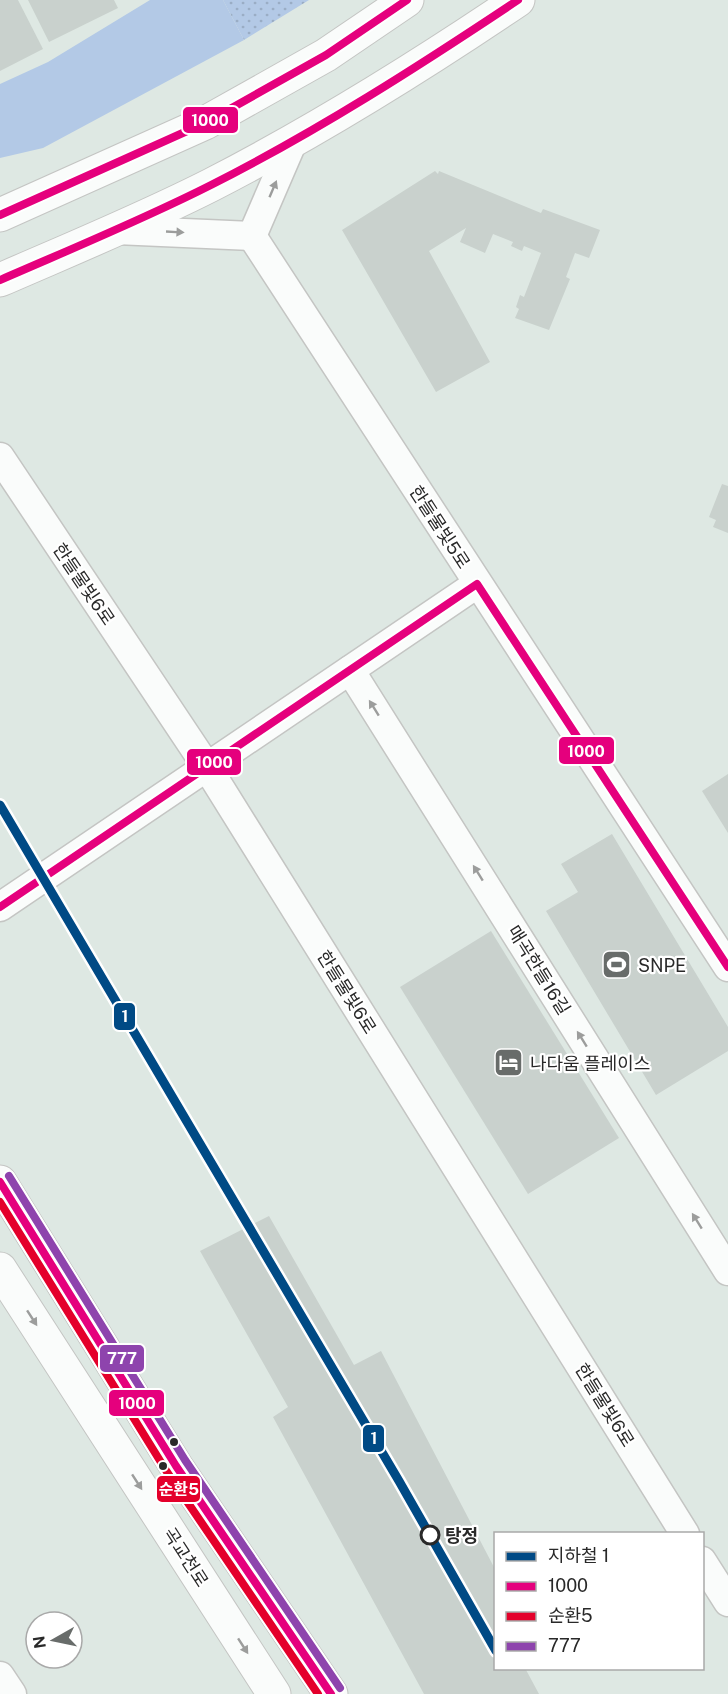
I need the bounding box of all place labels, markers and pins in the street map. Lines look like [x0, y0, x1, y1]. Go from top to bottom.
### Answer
sports icon: SNPE [601, 949, 633, 981]
place label: SNPE [638, 955, 686, 976]
hotel icon: 나다움 플레이스 [493, 1047, 525, 1079]
place label: 나다움 플레이스 [530, 1053, 650, 1074]
unlabelled marker [168, 1436, 180, 1448]
unlabelled marker [157, 1460, 169, 1472]
marker: 탕정 [420, 1525, 440, 1545]
place label: 탕정 [445, 1525, 478, 1546]

